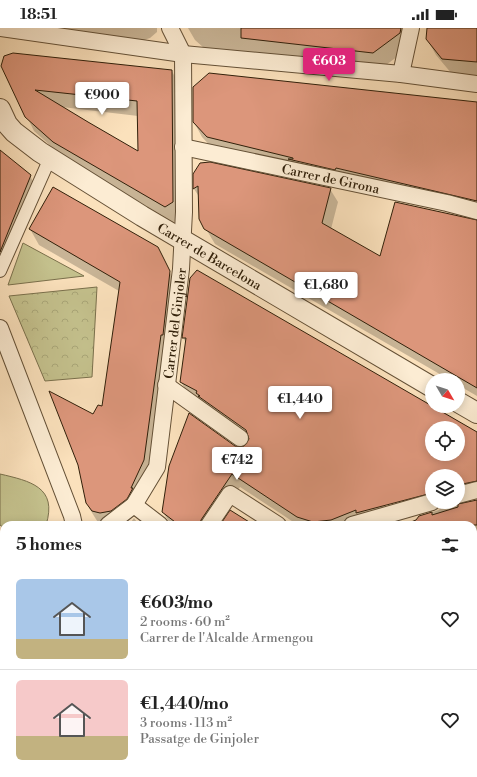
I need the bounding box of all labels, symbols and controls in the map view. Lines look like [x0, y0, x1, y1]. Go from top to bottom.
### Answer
text: 18:51 [20, 5, 57, 24]
pin: €603 [305, 48, 353, 82]
text: €603 [312, 53, 346, 69]
pin: €900 [78, 82, 126, 116]
text: €900 [84, 87, 120, 103]
street label: Carrer de Girona [280, 161, 381, 198]
street label: Carrer de Barcelona [154, 220, 265, 294]
street label: Carrer del Ginjoler [161, 267, 190, 380]
pin: €1,680 [293, 272, 359, 306]
text: €1,680 [304, 277, 348, 293]
north arrow [425, 373, 465, 413]
map controls [425, 373, 465, 509]
pin: €1,440 [267, 386, 333, 420]
text: €1,440 [277, 391, 323, 407]
button: locate [425, 421, 465, 461]
pin: €742 [213, 447, 261, 481]
text: €742 [221, 452, 253, 468]
button: layers [425, 469, 465, 509]
text: 5 homes [16, 534, 82, 556]
icon: filters [439, 534, 461, 556]
text: €603/mo [140, 592, 213, 614]
icon: home [48, 595, 96, 643]
icon: heart [439, 608, 461, 630]
text: 2 rooms · 60 m² [140, 614, 230, 630]
text: Carrer de l'Alcalde Armengou [140, 630, 313, 646]
text: €1,440/mo [140, 693, 229, 715]
icon: home [48, 696, 96, 744]
icon: heart [439, 709, 461, 731]
text: 3 rooms · 113 m² [140, 715, 232, 731]
text: Passatge de Ginjoler [140, 731, 259, 747]

